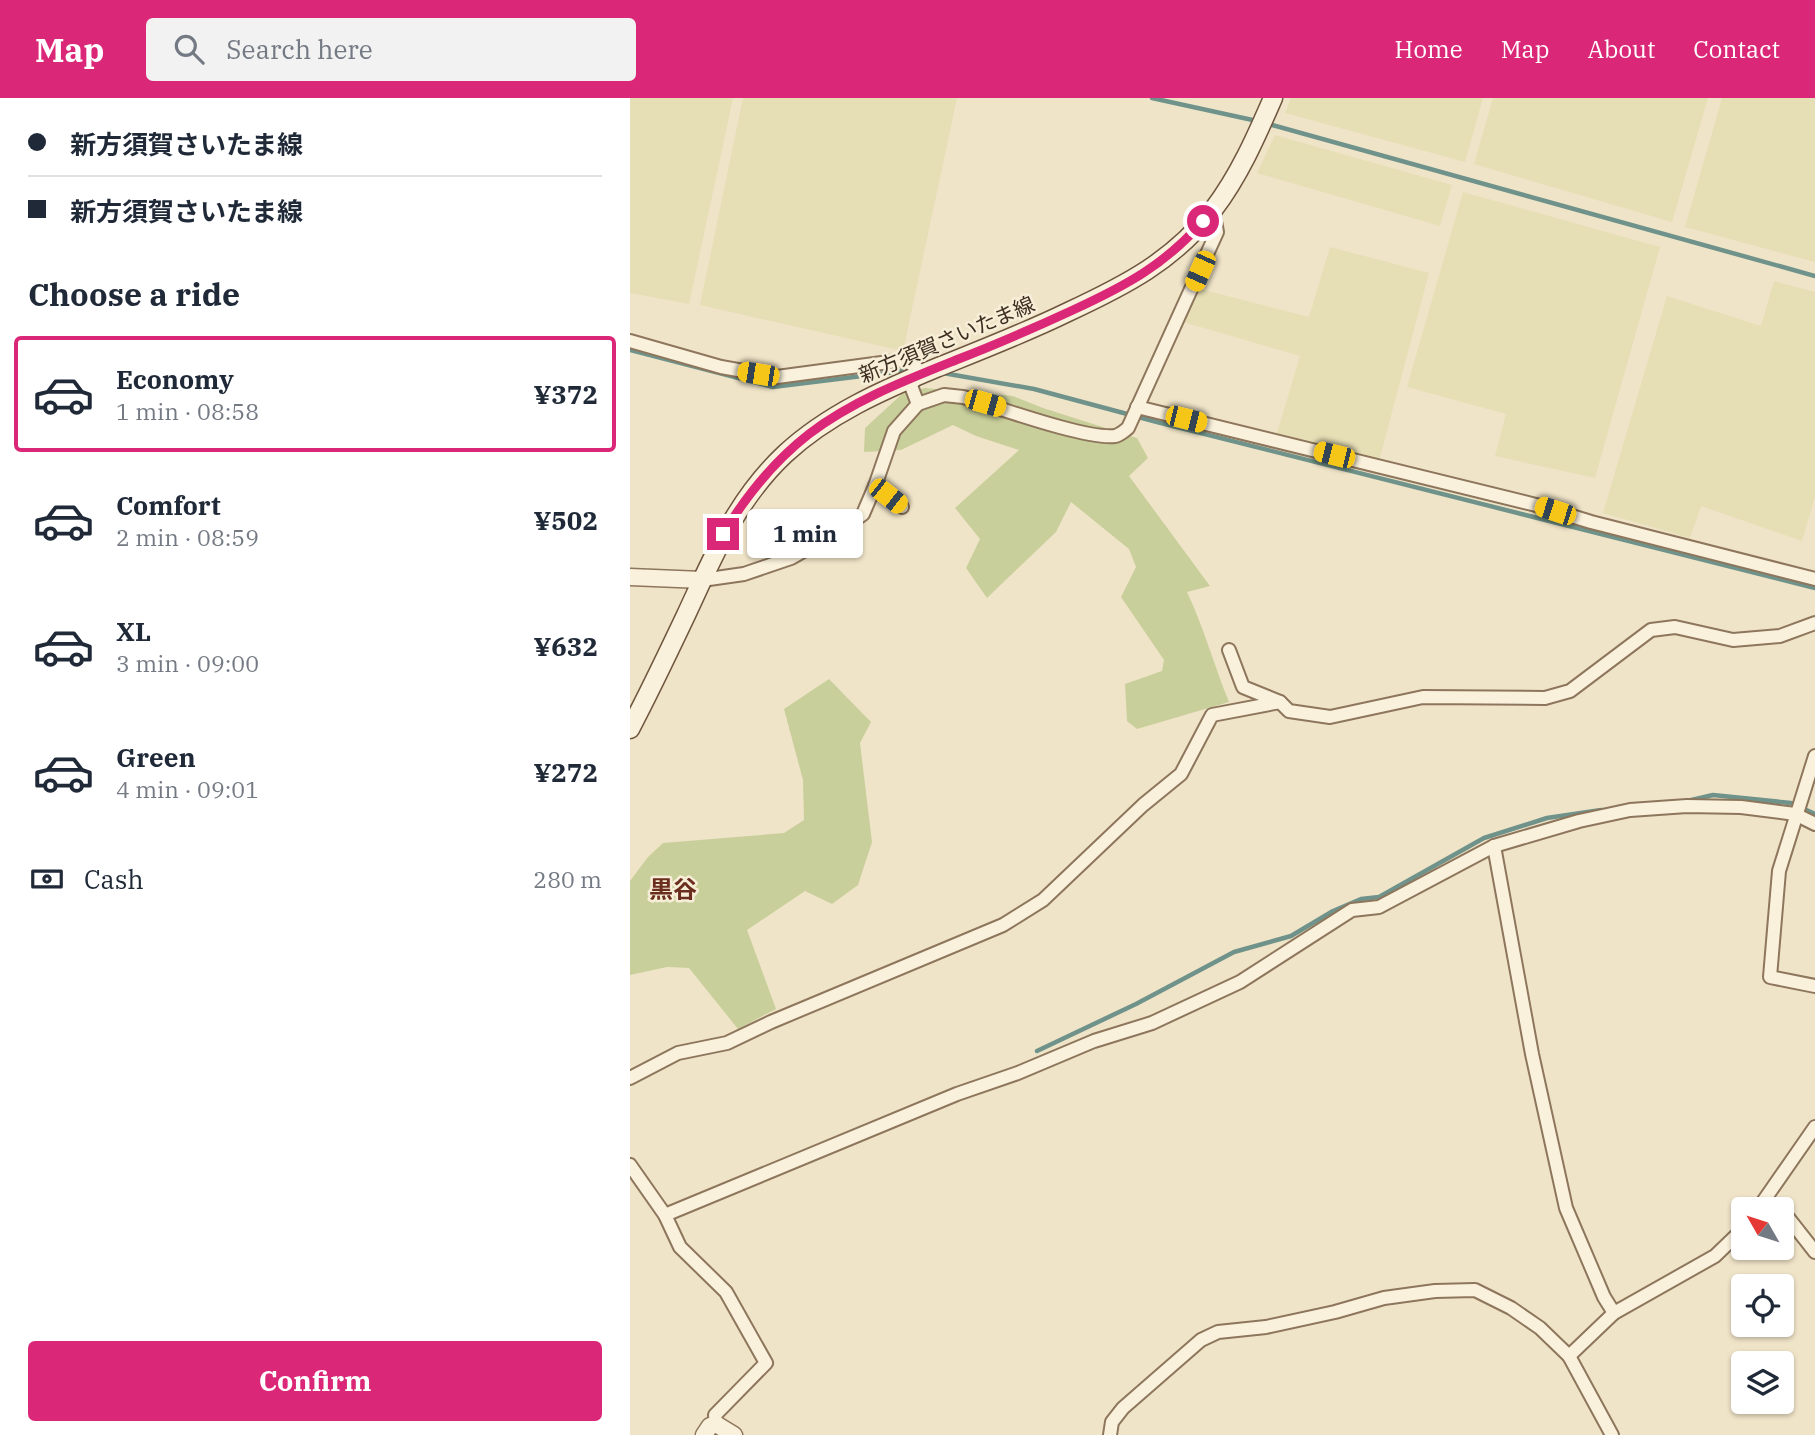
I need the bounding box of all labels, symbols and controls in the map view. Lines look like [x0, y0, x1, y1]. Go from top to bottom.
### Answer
search box [146, 18, 636, 81]
text: Map [35, 28, 104, 71]
icon: search [170, 30, 208, 68]
text: Search here [226, 32, 373, 66]
text: Home [1395, 33, 1463, 65]
text: Map [1501, 33, 1549, 65]
text: About [1587, 33, 1655, 65]
text: Contact [1693, 33, 1780, 65]
text: 新方須賀さいたま線 [70, 127, 303, 161]
text: 新方須賀さいたま線 [70, 194, 303, 228]
route start [1187, 205, 1219, 237]
car [1182, 248, 1219, 294]
text: Choose a ride [28, 273, 240, 315]
street label: 新方須賀さいたま線 [854, 289, 1039, 389]
car [736, 360, 781, 388]
text: Economy [116, 362, 234, 396]
icon: car [32, 363, 95, 426]
text: ¥372 [533, 377, 598, 411]
car [962, 387, 1009, 419]
text: 1 min · 08:58 [116, 396, 259, 426]
car [1164, 404, 1209, 434]
car [1312, 440, 1357, 470]
car [865, 475, 912, 517]
text: Comfort [116, 488, 221, 522]
icon: car [32, 489, 95, 552]
car [1532, 495, 1579, 527]
text: ¥502 [533, 503, 598, 537]
callout: 1 min [748, 510, 863, 558]
route end [707, 518, 739, 550]
text: 1 min [773, 518, 837, 548]
text: 2 min · 08:59 [116, 522, 259, 552]
text: XL [116, 614, 151, 648]
icon: car [32, 615, 95, 678]
text: ¥632 [533, 629, 598, 663]
text: 3 min · 09:00 [116, 648, 259, 678]
text: Green [116, 740, 196, 774]
icon: car [32, 741, 95, 804]
text: ¥272 [533, 755, 598, 789]
text: 4 min · 09:01 [116, 774, 259, 804]
icon: cash [28, 860, 66, 898]
text: Cash [84, 862, 144, 896]
text: 280 m [533, 864, 602, 894]
district label: 黒谷 [649, 873, 697, 905]
north arrow [1731, 1197, 1794, 1260]
map controls [1731, 1197, 1794, 1414]
button: locate [1731, 1274, 1794, 1337]
button: Confirm [28, 1341, 602, 1421]
button: layers [1731, 1351, 1794, 1414]

